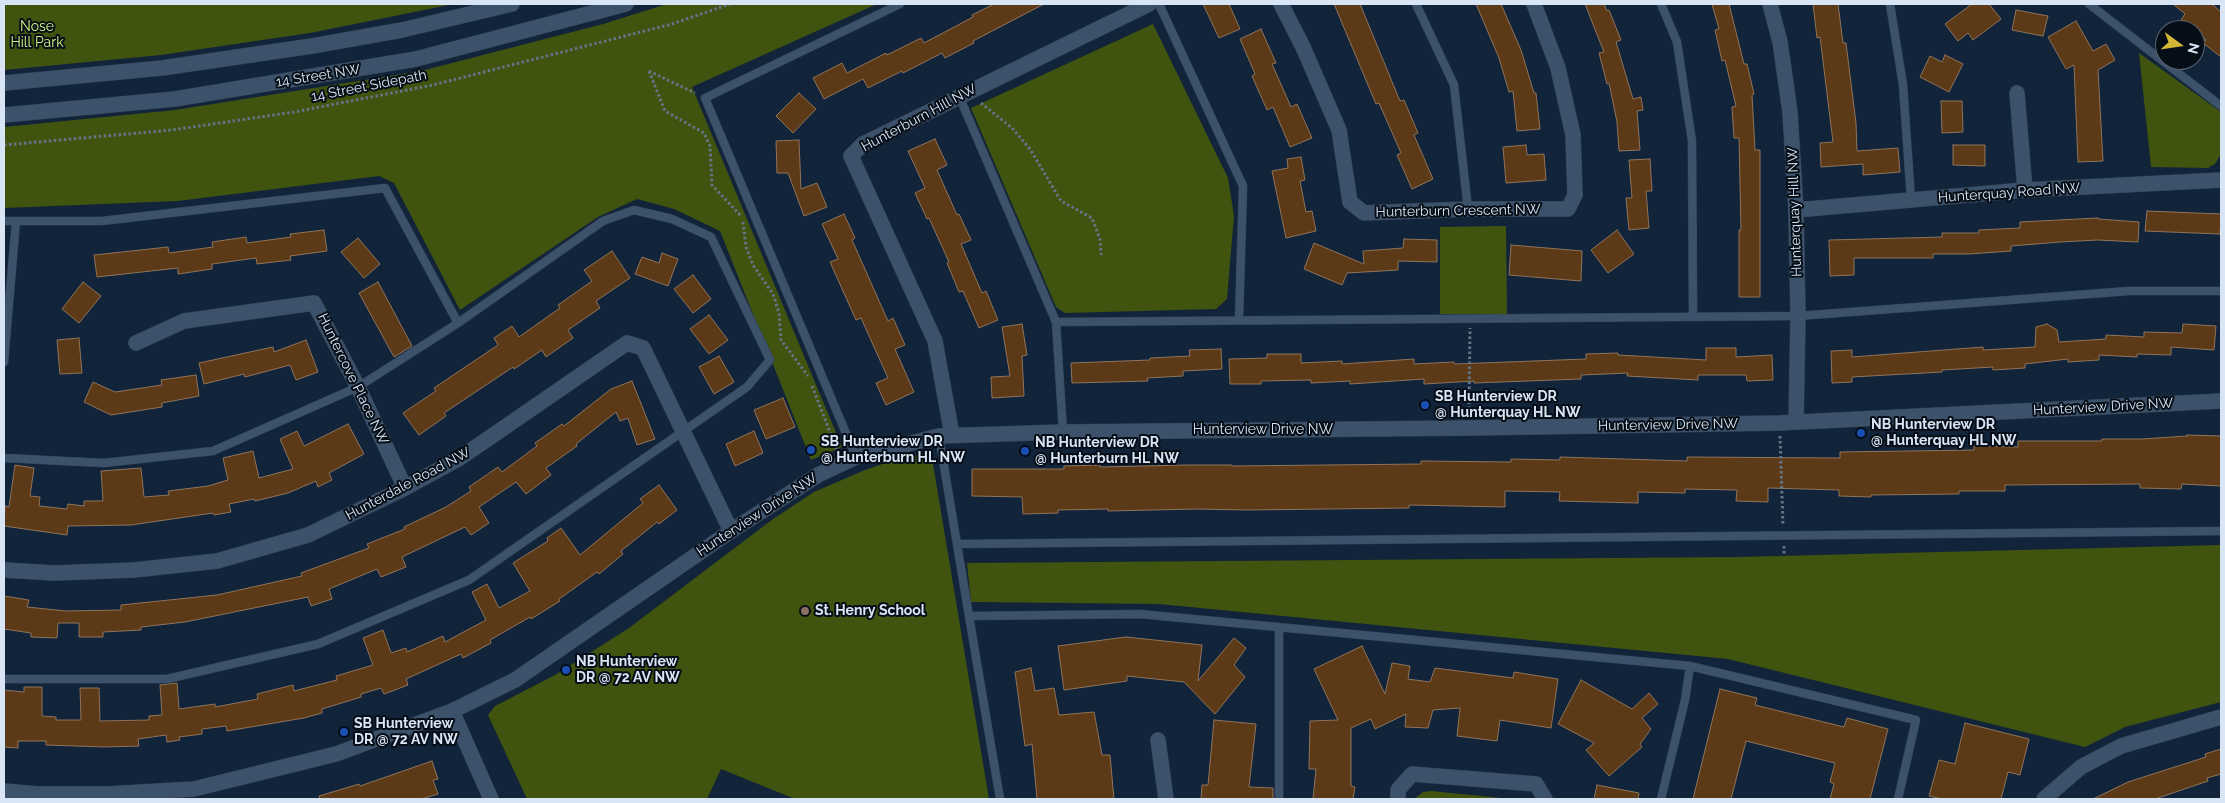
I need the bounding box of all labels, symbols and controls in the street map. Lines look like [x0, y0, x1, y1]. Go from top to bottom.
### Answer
park label: Nose Hill Park [10, 19, 64, 52]
north arrow [2155, 20, 2205, 70]
text: N [2185, 41, 2203, 56]
street label: 14 Street NW [275, 61, 361, 91]
street label: 14 Street Sidepath [310, 67, 428, 105]
street label: Hunterburn Hill NW [859, 81, 979, 155]
street label: Hunterquay Hill NW [1784, 147, 1806, 277]
street label: Hunterquay Road NW [1937, 180, 2081, 206]
street label: Hunterburn Crescent NW [1375, 201, 1541, 221]
street label: Huntercove Place NW [314, 311, 392, 447]
place label: SB Hunterview DR @ Hunterquay HL NW [1435, 389, 1580, 422]
street label: Hunterview Drive NW [2032, 395, 2174, 419]
marker: SB Hunterview DR @ Hunterquay HL NW [1419, 399, 1431, 411]
street label: Hunterview Drive NW [1598, 415, 1738, 435]
place label: NB Hunterview DR @ Hunterquay HL NW [1871, 417, 2016, 450]
street label: Hunterview Drive NW [1193, 422, 1333, 438]
marker: NB Hunterview DR @ Hunterquay HL NW [1855, 427, 1867, 439]
place label: SB Hunterview DR @ Hunterburn HL NW [821, 434, 965, 467]
place label: NB Hunterview DR @ Hunterburn HL NW [1035, 435, 1179, 468]
street label: Hunterdale Road NW [343, 444, 473, 524]
marker: SB Hunterview DR @ Hunterburn HL NW [805, 444, 817, 456]
marker: NB Hunterview DR @ Hunterburn HL NW [1019, 445, 1031, 457]
street label: Hunterview Drive NW [694, 470, 820, 560]
place label: St. Henry School [815, 603, 925, 619]
marker: St. Henry School [799, 605, 811, 617]
place label: NB Hunterview DR @ 72 AV NW [576, 654, 680, 686]
marker: NB Hunterview DR @ 72 AV NW [560, 664, 572, 676]
place label: SB Hunterview DR @ 72 AV NW [354, 716, 458, 749]
marker: SB Hunterview DR @ 72 AV NW [338, 726, 350, 738]

